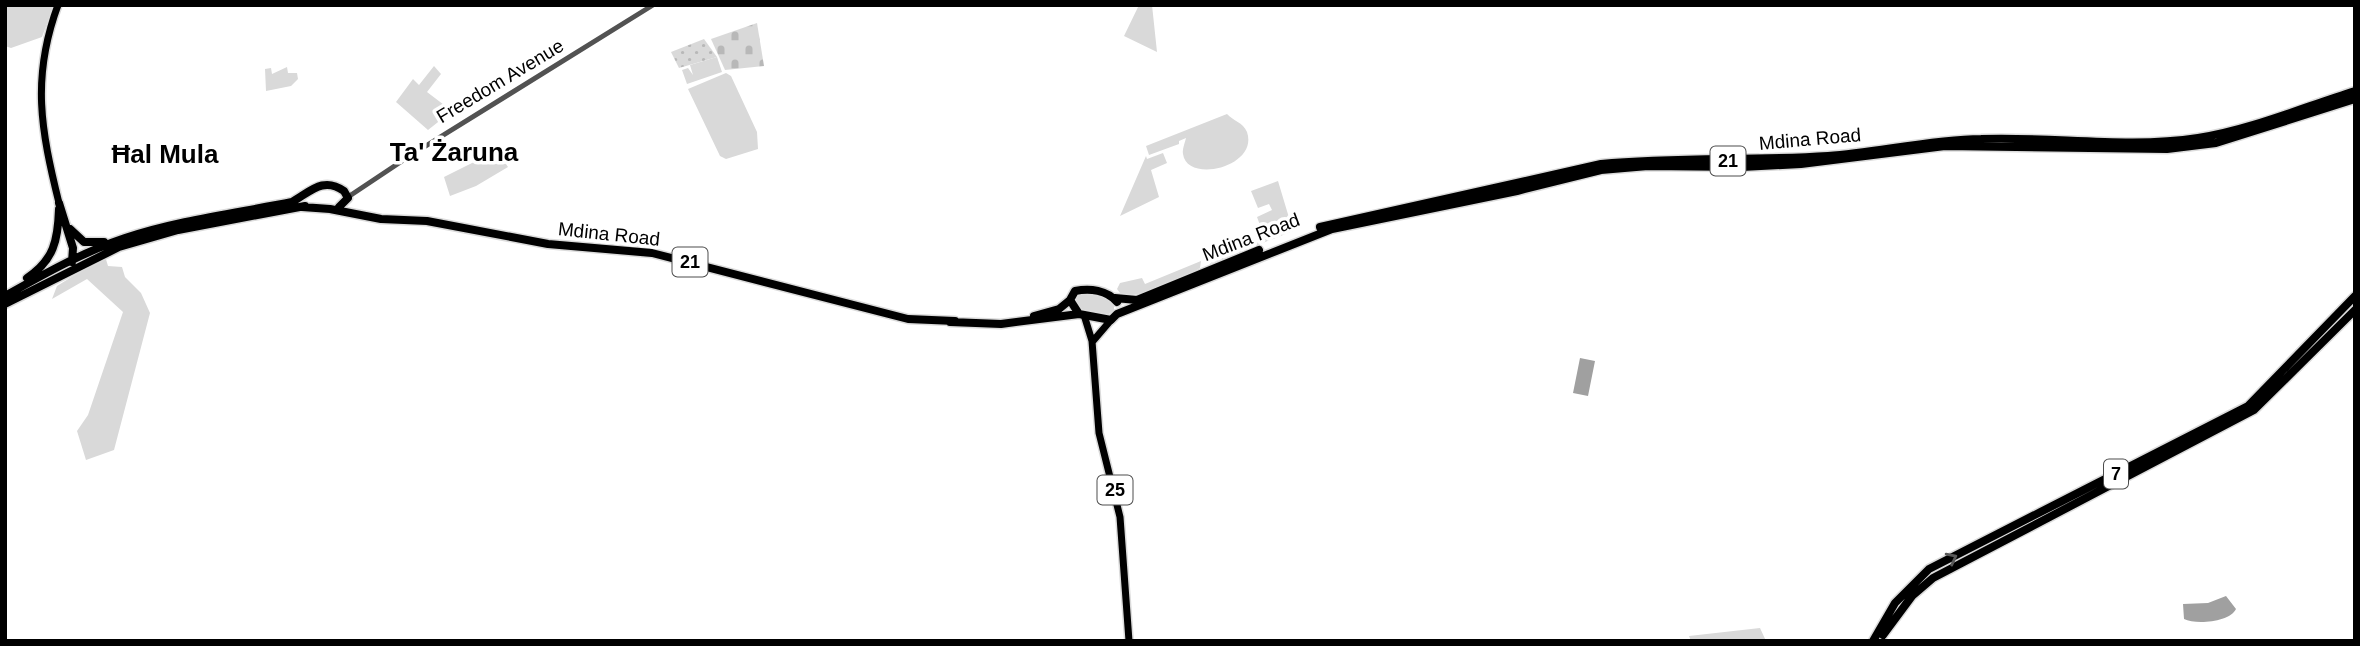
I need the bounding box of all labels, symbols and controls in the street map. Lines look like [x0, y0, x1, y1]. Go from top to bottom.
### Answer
street label: Freedom Avenue [433, 35, 567, 127]
street label: Mdina Road [1758, 124, 1862, 154]
district label: Ta' Żaruna [390, 137, 519, 167]
district label: Ħal Mula [112, 139, 219, 169]
road number: 21 [1710, 146, 1746, 176]
street label: Mdina Road [1199, 209, 1303, 265]
street label: Mdina Road [557, 218, 661, 250]
road number: 21 [672, 248, 708, 276]
road number: 7 [2104, 460, 2128, 488]
road number: 25 [1098, 476, 1132, 504]
one-way arrow [1945, 552, 1957, 566]

